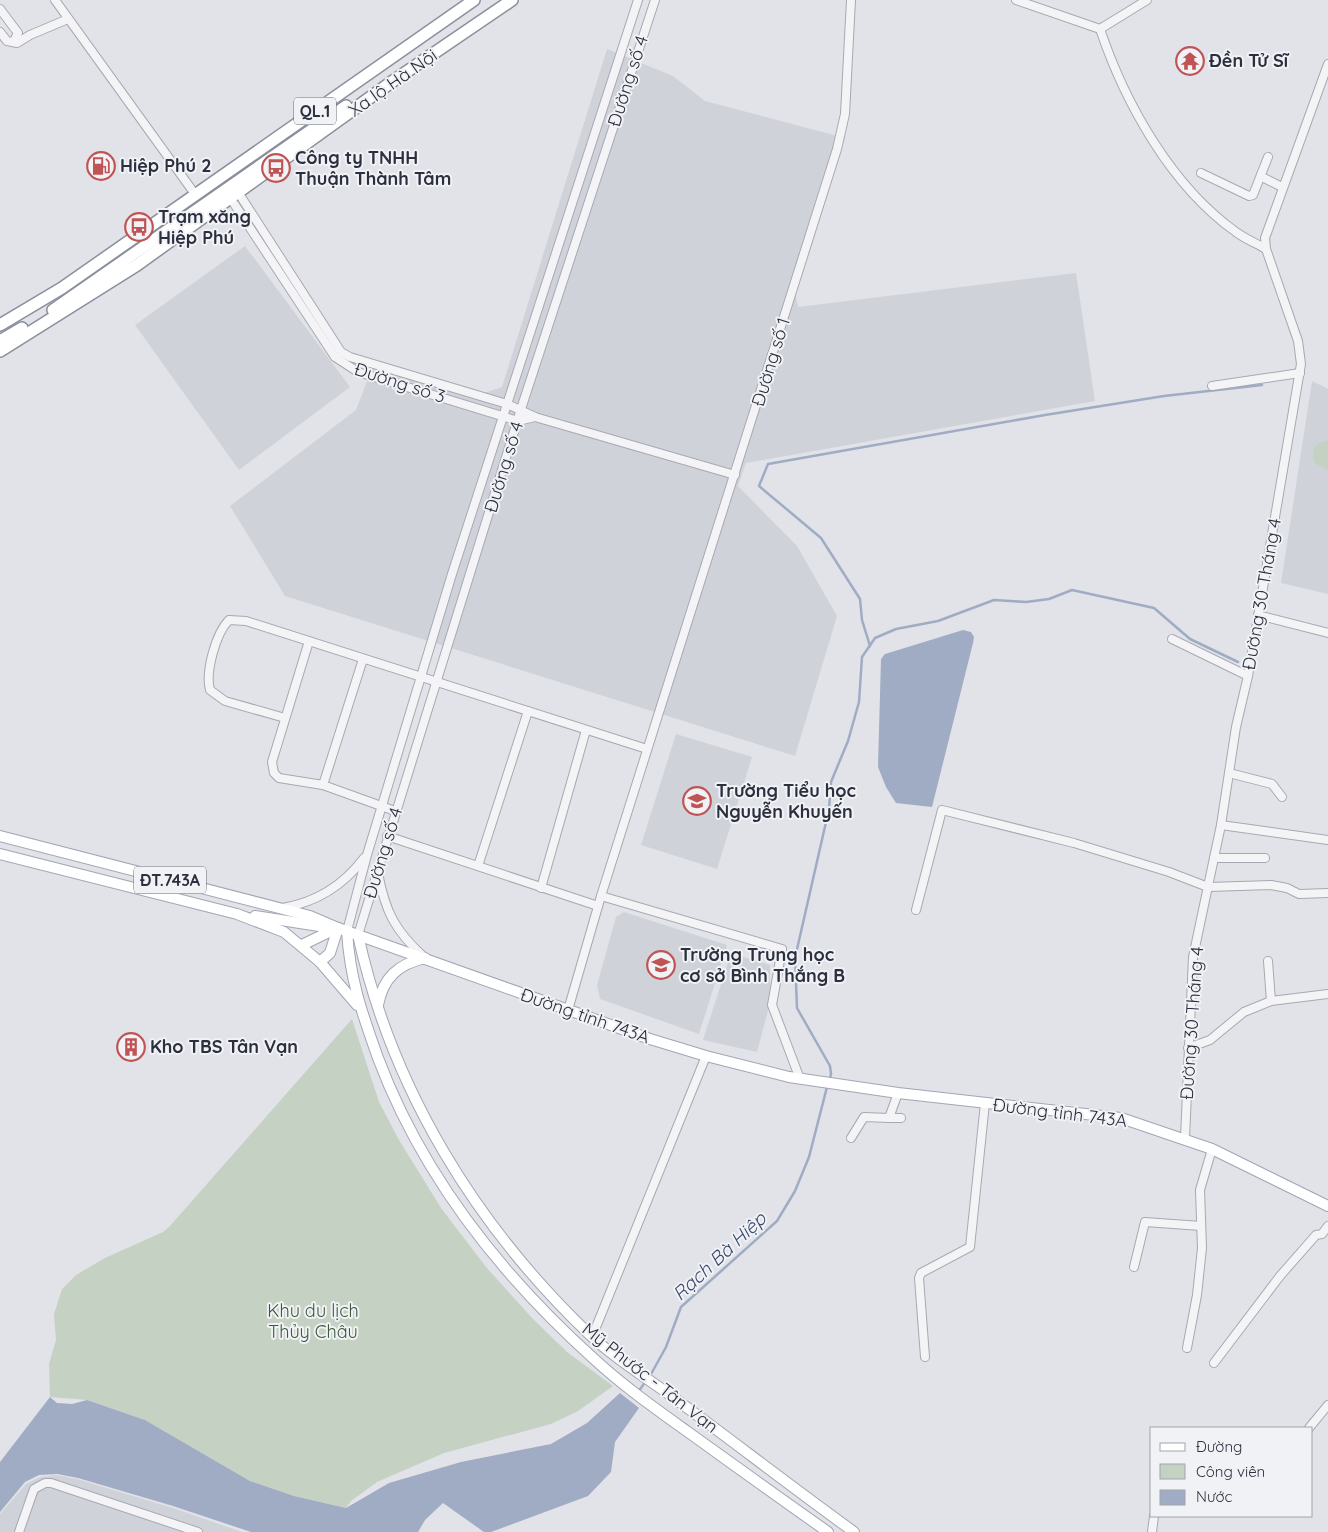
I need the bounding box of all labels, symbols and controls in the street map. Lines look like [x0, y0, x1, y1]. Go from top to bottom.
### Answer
street label: Đường số 4 [602, 32, 653, 129]
street label: Xa lộ Hà Nội [344, 44, 442, 122]
temple icon: Đền Tử Sĩ [1175, 46, 1205, 76]
place label: Đền Tử Sĩ [1208, 49, 1290, 72]
road number: QL.1 [294, 98, 336, 124]
place label: Công ty TNHH Thuận Thành Tâm [295, 146, 451, 190]
fuel station icon: Hiệp Phú 2 [86, 151, 116, 181]
bus stop icon: Công ty TNHH Thuận Thành Tâm [261, 153, 291, 183]
place label: Hiệp Phú 2 [120, 154, 211, 177]
place label: Trạm xăng Hiệp Phú [158, 205, 251, 249]
bus stop icon: Trạm xăng Hiệp Phú [124, 212, 154, 242]
street label: Đường số 1 [746, 315, 795, 409]
street label: Đường số 3 [352, 357, 449, 408]
street label: Đường số 4 [479, 418, 528, 515]
street label: Đường 30 Tháng 4 [1237, 516, 1286, 672]
place label: Trường Tiểu học Nguyễn Khuyến [716, 779, 856, 823]
school or university icon: Trường Tiểu học Nguyễn Khuyến [682, 786, 712, 816]
street label: Đường số 4 [358, 804, 407, 901]
road number: ĐT.743A [134, 866, 206, 894]
place label: Trường Trung học cơ sở Bình Thắng B [680, 943, 845, 987]
street label: Đường 30 Tháng 4 [1175, 945, 1208, 1100]
school or university icon: Trường Trung học cơ sở Bình Thắng B [646, 950, 676, 980]
street label: Đường tỉnh 743A [518, 983, 653, 1049]
building icon: Kho TBS Tân Vạn [116, 1032, 146, 1062]
place label: Kho TBS Tân Vạn [150, 1035, 298, 1058]
street label: Đường tỉnh 743A [992, 1093, 1129, 1132]
water label: Rạch Bà Hiệp [667, 1206, 772, 1305]
park label: Khu du lịch Thủy Châu [267, 1299, 359, 1343]
street label: Mỹ Phước - Tân Vạn [578, 1317, 723, 1438]
legend [1150, 1427, 1313, 1517]
text: Đường [1196, 1437, 1242, 1456]
text: Công viên [1196, 1462, 1265, 1481]
text: Nước [1196, 1487, 1233, 1506]

